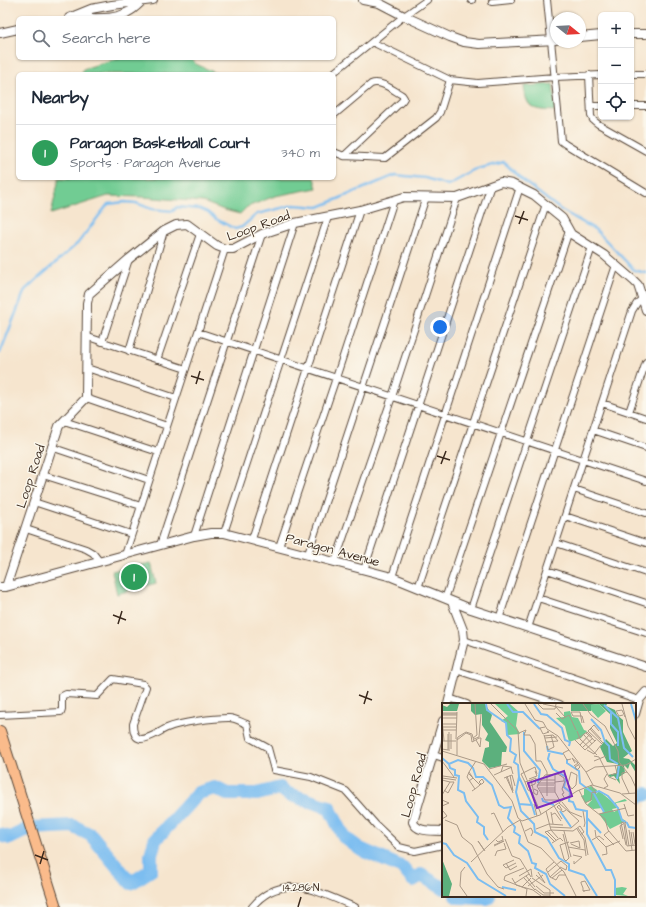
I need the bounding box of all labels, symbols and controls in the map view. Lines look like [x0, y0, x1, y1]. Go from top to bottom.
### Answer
north arrow [550, 12, 586, 48]
map controls [598, 12, 634, 120]
button: + [598, 12, 634, 48]
search box [16, 16, 336, 60]
icon: search [30, 27, 52, 49]
text: Search here [62, 28, 151, 49]
button: − [598, 48, 634, 84]
button: locate [598, 84, 634, 120]
text: Nearby [32, 86, 89, 110]
text: Paragon Basketball Court [70, 133, 250, 154]
text: 1 [44, 144, 46, 162]
text: 340 m [281, 144, 320, 162]
text: Sports · Paragon Avenue [70, 154, 221, 172]
street label: Loop Road [224, 206, 293, 246]
your location [430, 317, 450, 337]
street label: Loop Road [12, 442, 50, 510]
street label: Paragon Avenue [283, 529, 382, 572]
pin: 1 [121, 562, 147, 592]
inset map [442, 703, 636, 897]
street label: Loop Road [397, 751, 431, 819]
text: 14.286°N [283, 881, 319, 895]

